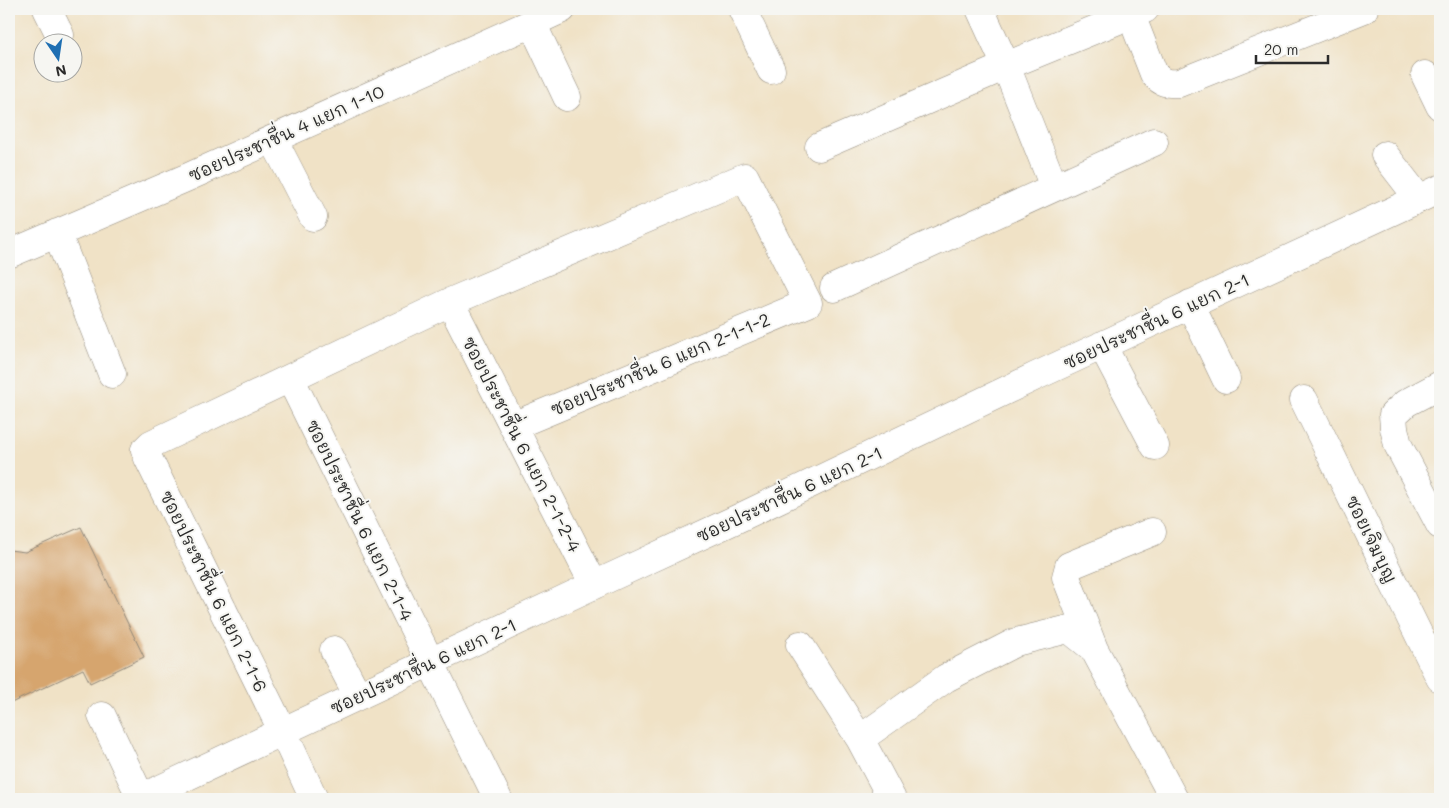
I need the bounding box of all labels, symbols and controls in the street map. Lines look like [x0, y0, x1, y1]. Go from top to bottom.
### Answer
north arrow [32, 32, 82, 82]
scale bar [1256, 32, 1329, 64]
text: 20 m [1264, 39, 1298, 59]
text: N [54, 61, 68, 82]
street label: ซอยประชาชื่น 4 แยก 1-10 [182, 75, 388, 187]
street label: ซอยประชาชื่น 6 แยก 2-1 [1057, 263, 1253, 375]
street label: ซอยประชาชื่น 6 แยก 2-1-1-2 [545, 302, 773, 421]
street label: ซอยประชาชื่น 6 แยก 2-1-2-4 [457, 330, 591, 556]
street label: ซอยประชาชื่น 6 แยก 2-1-4 [301, 413, 424, 625]
street label: ซอยประชาชื่น 6 แยก 2-1 [690, 436, 886, 548]
street label: ซอยประชาชื่น 6 แยก 2-1-6 [155, 484, 278, 696]
street label: ซอยเจิมบุญ [1339, 491, 1404, 588]
street label: ซอยประชาชื่น 6 แยก 2-1 [324, 608, 520, 720]

